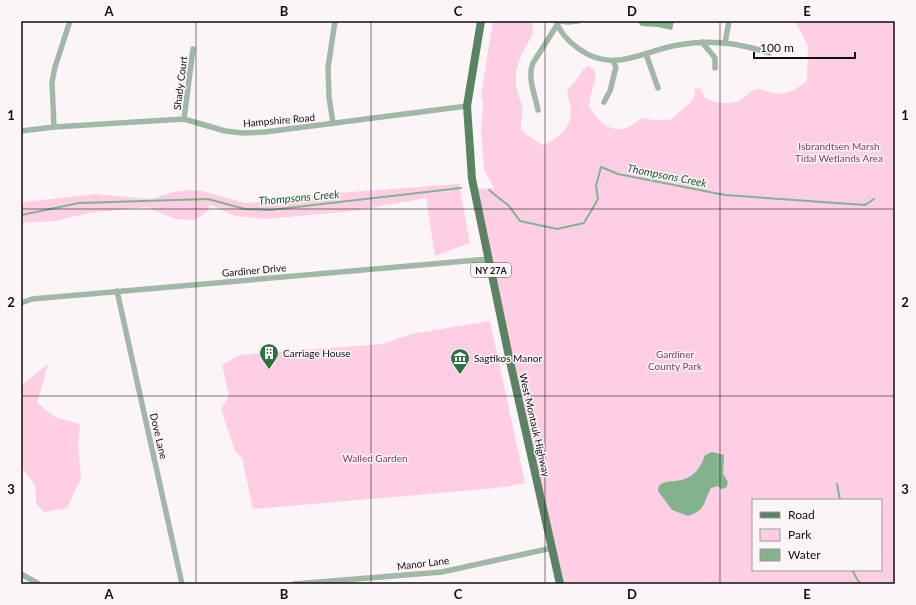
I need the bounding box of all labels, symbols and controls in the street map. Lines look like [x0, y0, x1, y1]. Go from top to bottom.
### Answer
text: A [103, 3, 114, 19]
text: B [280, 3, 289, 19]
text: C [454, 3, 463, 19]
text: D [627, 3, 637, 19]
text: E [803, 3, 811, 19]
scale bar [754, 34, 855, 60]
text: 100 m [760, 40, 794, 55]
street label: Shady Court [171, 55, 189, 111]
text: 1 [7, 107, 15, 123]
text: 1 [901, 107, 909, 123]
street label: Hampshire Road [243, 111, 315, 129]
park label: Isbrandtsen Marsh Tidal Wetlands Area [795, 140, 883, 164]
water label: Thompsons Creek [626, 161, 709, 189]
water label: Thompsons Creek [258, 187, 341, 207]
street label: Gardiner Drive [221, 261, 287, 279]
road number: NY 27A [471, 263, 511, 277]
text: 2 [7, 294, 15, 310]
text: 2 [901, 294, 909, 310]
building icon: Carriage House [258, 342, 280, 370]
place label: Carriage House [283, 347, 351, 359]
museum icon: Sagtikos Manor [449, 347, 471, 375]
park label: Gardiner County Park [648, 348, 703, 372]
place label: Sagtikos Manor [474, 352, 542, 364]
street label: West Montauk Highway [517, 372, 553, 479]
street label: Dove Lane [148, 412, 170, 460]
park label: Walled Garden [342, 452, 408, 464]
text: 3 [7, 481, 15, 497]
text: 3 [901, 481, 909, 497]
legend [752, 499, 882, 571]
text: Road [788, 507, 815, 522]
text: Park [788, 527, 812, 542]
text: Water [788, 547, 821, 562]
street label: Manor Lane [396, 554, 450, 572]
text: A [103, 586, 114, 602]
text: B [280, 586, 289, 602]
text: C [454, 586, 463, 602]
text: D [627, 586, 637, 602]
text: E [803, 586, 811, 602]

